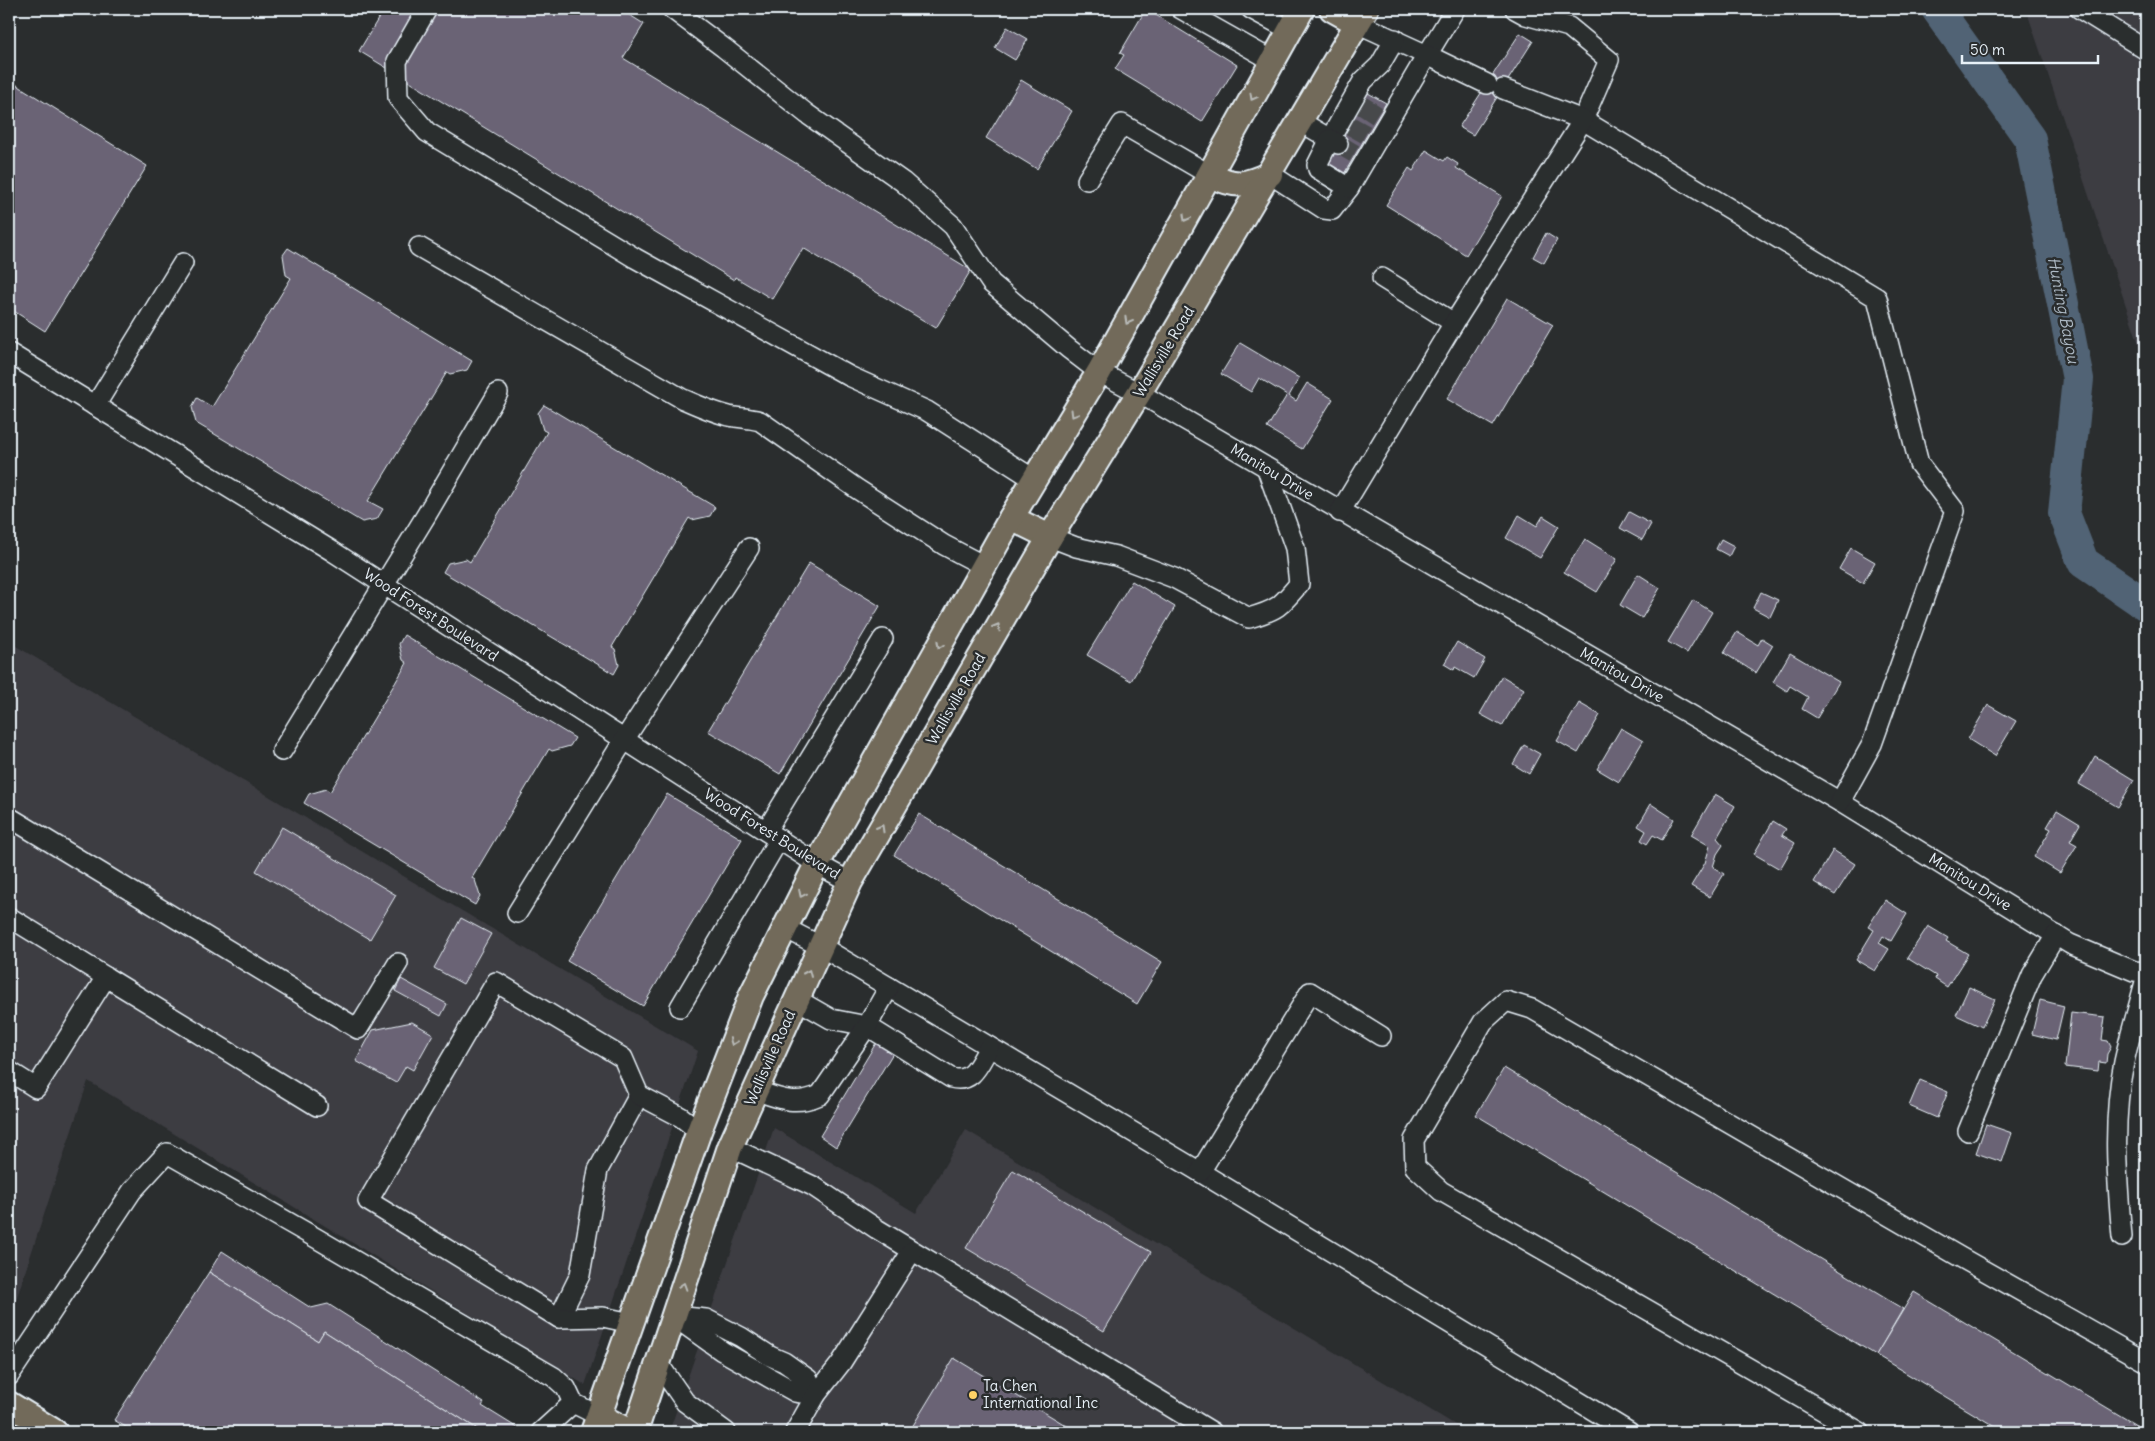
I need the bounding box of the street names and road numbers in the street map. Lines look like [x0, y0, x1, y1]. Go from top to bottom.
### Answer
street label: Wallisville Road [1129, 303, 1198, 401]
street label: Manitou Drive [1227, 439, 1317, 504]
street label: Wood Forest Boulevard [360, 564, 502, 665]
street label: Manitou Drive [1577, 643, 1668, 706]
street label: Wallisville Road [922, 649, 990, 748]
street label: Wood Forest Boulevard [701, 784, 844, 883]
street label: Manitou Drive [1925, 849, 2015, 915]
street label: Wallisville Road [740, 1007, 799, 1109]

